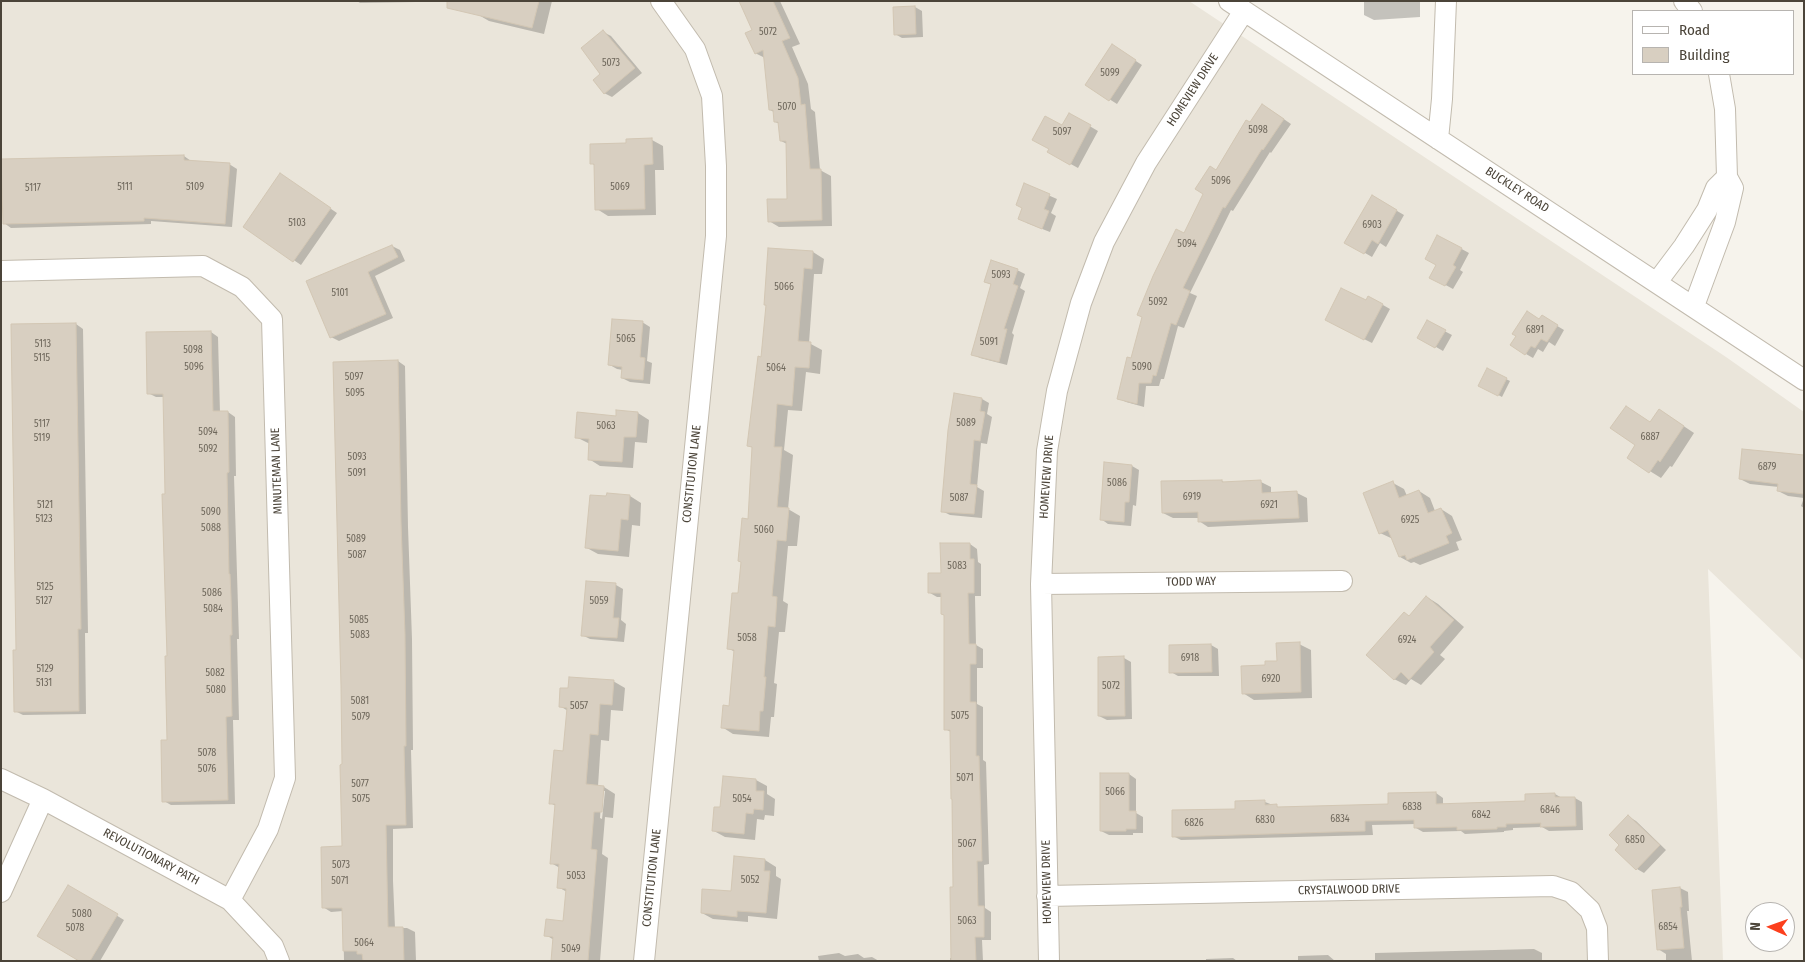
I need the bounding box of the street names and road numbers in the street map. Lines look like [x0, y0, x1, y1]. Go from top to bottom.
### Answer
street label: HOMEVIEW DRIVE [1164, 51, 1222, 129]
street label: BUCKLEY ROAD [1483, 164, 1551, 216]
street label: CONSTITUTION LANE [680, 424, 704, 524]
street label: MINUTEMAN LANE [268, 427, 286, 515]
street label: HOMEVIEW DRIVE [1037, 435, 1057, 519]
street label: TODD WAY [1166, 574, 1216, 590]
street label: REVOLUTIONARY PATH [100, 826, 202, 888]
street label: CONSTITUTION LANE [640, 828, 664, 928]
street label: HOMEVIEW DRIVE [1039, 840, 1055, 924]
street label: CRYSTALWOOD DRIVE [1298, 882, 1400, 898]

